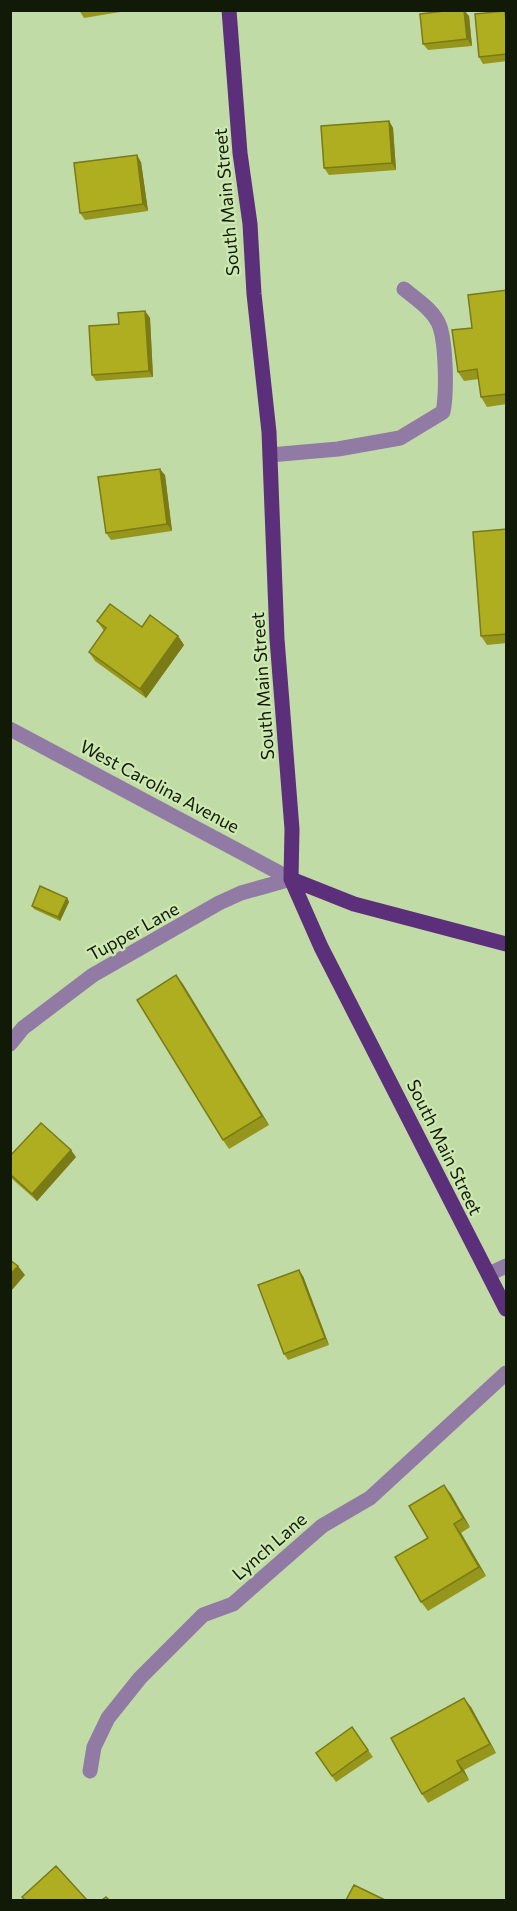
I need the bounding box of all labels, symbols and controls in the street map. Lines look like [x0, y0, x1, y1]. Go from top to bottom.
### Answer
street label: South Main Street [209, 127, 243, 277]
street label: South Main Street [246, 611, 278, 761]
street label: West Carolina Avenue [77, 735, 243, 837]
street label: Tupper Lane [83, 897, 183, 965]
street label: South Main Street [403, 1076, 487, 1218]
street label: Lynch Lane [227, 1508, 311, 1584]

